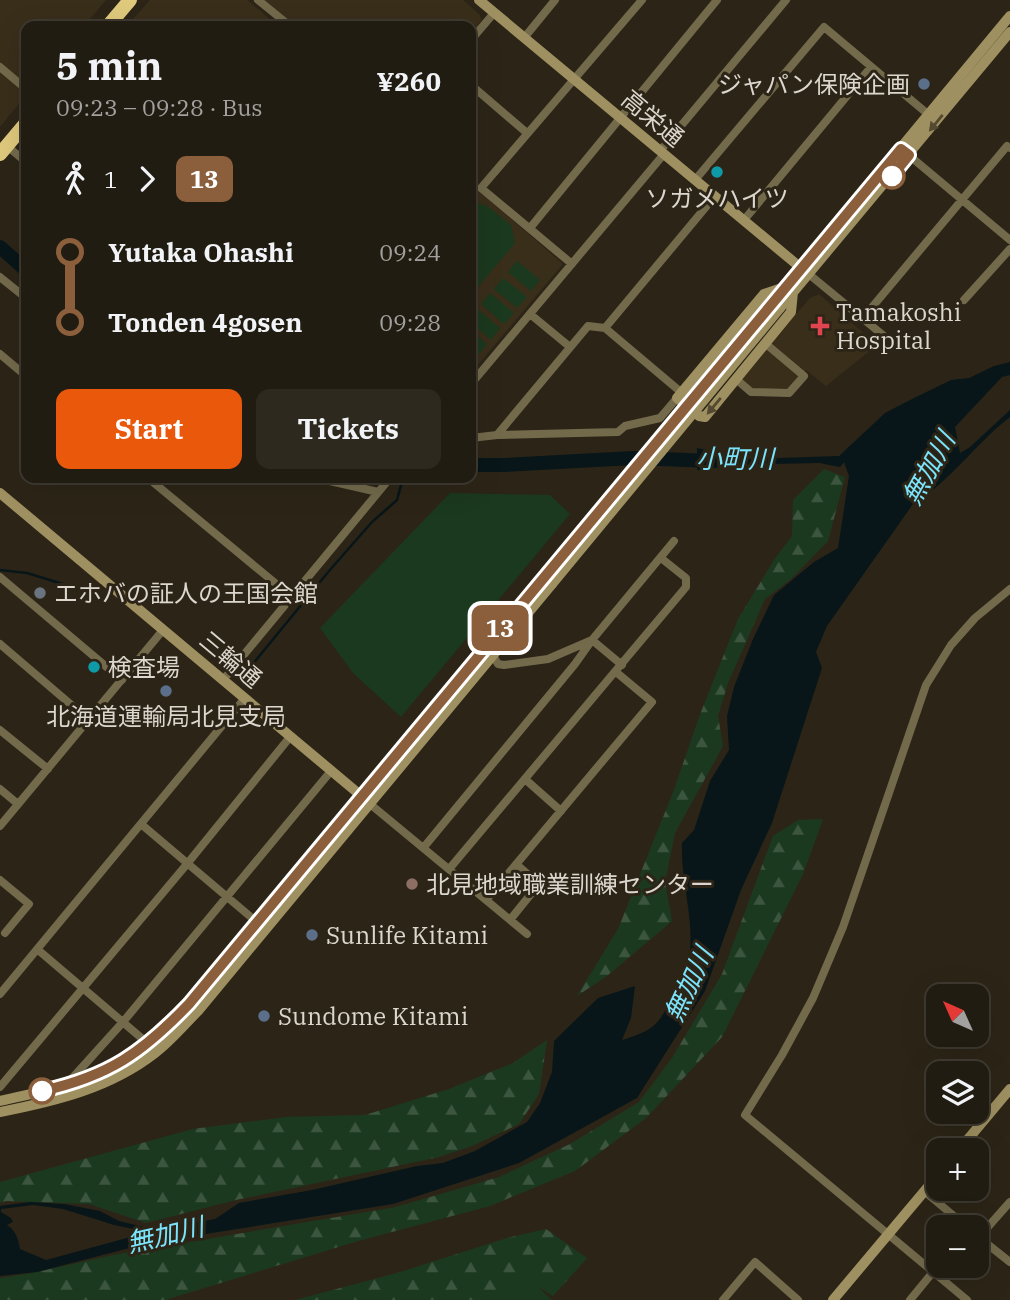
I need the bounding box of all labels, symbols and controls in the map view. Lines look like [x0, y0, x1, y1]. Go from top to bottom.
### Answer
text: 5 min [56, 41, 162, 90]
text: ¥260 [376, 64, 441, 98]
place label: ジャパン保険企画 [718, 68, 910, 100]
marker: ジャパン保険企画 [916, 76, 932, 92]
street label: 高栄通 [615, 83, 691, 153]
text: 09:23 – 09:28 · Bus [56, 92, 263, 122]
one-way arrow [928, 113, 943, 131]
icon: walk [56, 160, 94, 198]
icon: forward [128, 160, 166, 198]
text: 13 [190, 163, 219, 195]
unlabelled marker [879, 163, 905, 189]
text: 1 [104, 164, 118, 194]
marker: ソガメハイツ [709, 164, 725, 180]
place label: ソガメハイツ [645, 182, 789, 214]
text: Yutaka Ohashi [108, 235, 294, 269]
text: 09:24 [379, 237, 441, 267]
place label: Tamakoshi Hospital [836, 296, 961, 356]
text: Tonden 4gosen [108, 305, 302, 339]
text: 09:28 [379, 307, 441, 337]
marker: Tamakoshi Hospital [810, 316, 830, 336]
button: Start [56, 389, 242, 469]
button: Tickets [256, 389, 441, 469]
one-way arrow [707, 398, 722, 415]
water label: 無加川 [894, 423, 963, 510]
water label: 小町川 [696, 441, 777, 475]
place label: エホバの証人の王国会館 [54, 577, 318, 609]
marker: エホバの証人の王国会館 [32, 585, 48, 601]
line badge: 13 [468, 605, 532, 651]
text: 13 [486, 612, 514, 644]
street label: 三輪通 [193, 624, 269, 694]
place label: 検査場 [108, 651, 180, 683]
marker: 検査場 [86, 659, 102, 675]
marker: 北海道運輸局北見支局 [158, 683, 174, 699]
place label: 北海道運輸局北見支局 [46, 700, 286, 732]
place label: 北見地域職業訓練センター [426, 868, 714, 900]
marker: 北見地域職業訓練センター [404, 876, 420, 892]
place label: Sunlife Kitami [326, 919, 488, 951]
marker: Sunlife Kitami [304, 927, 320, 943]
water label: 無加川 [656, 939, 721, 1027]
north arrow [926, 984, 989, 1046]
map controls [926, 984, 989, 1278]
place label: Sundome Kitami [278, 1000, 468, 1032]
marker: Sundome Kitami [256, 1008, 272, 1024]
button: layers [926, 1061, 989, 1124]
unlabelled marker [29, 1078, 55, 1104]
button: + [926, 1138, 989, 1201]
water label: 無加川 [123, 1208, 210, 1259]
button: − [926, 1215, 989, 1278]

